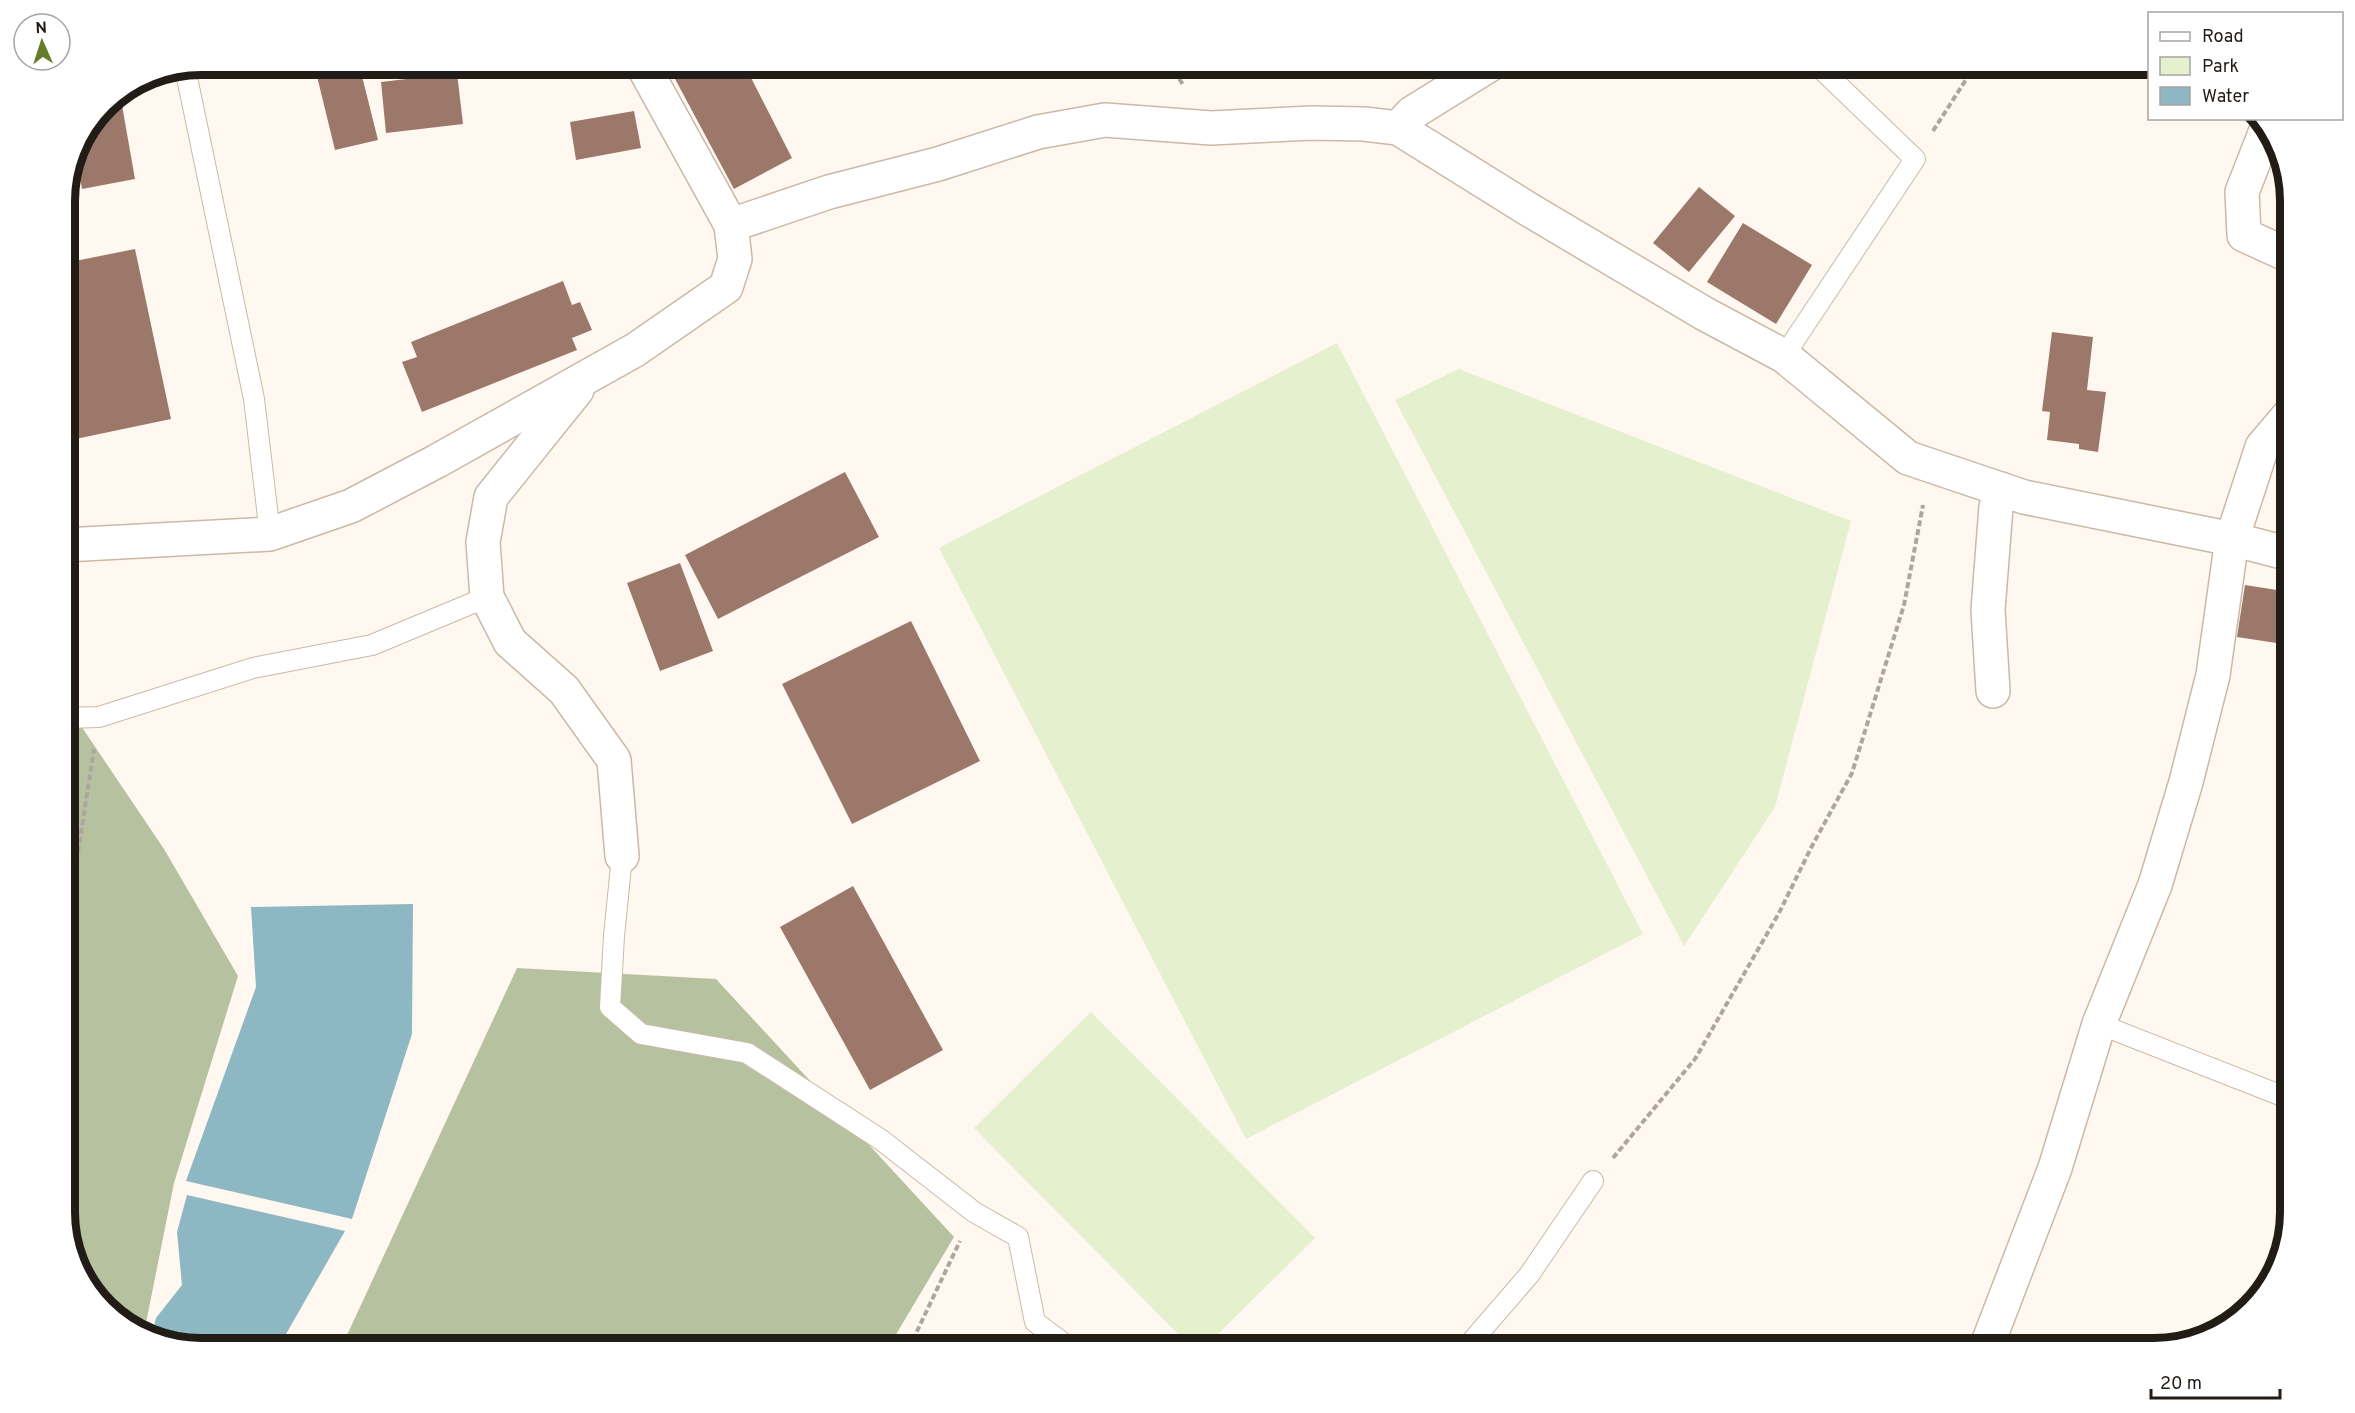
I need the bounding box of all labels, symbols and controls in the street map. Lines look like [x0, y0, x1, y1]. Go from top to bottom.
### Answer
north arrow [12, 12, 72, 72]
legend [2148, 12, 2343, 120]
text: N [35, 19, 48, 39]
text: Road [2202, 26, 2244, 49]
text: Park [2202, 56, 2239, 79]
text: Water [2202, 86, 2249, 109]
scale bar [2151, 1362, 2280, 1400]
text: 20 m [2160, 1373, 2202, 1396]

